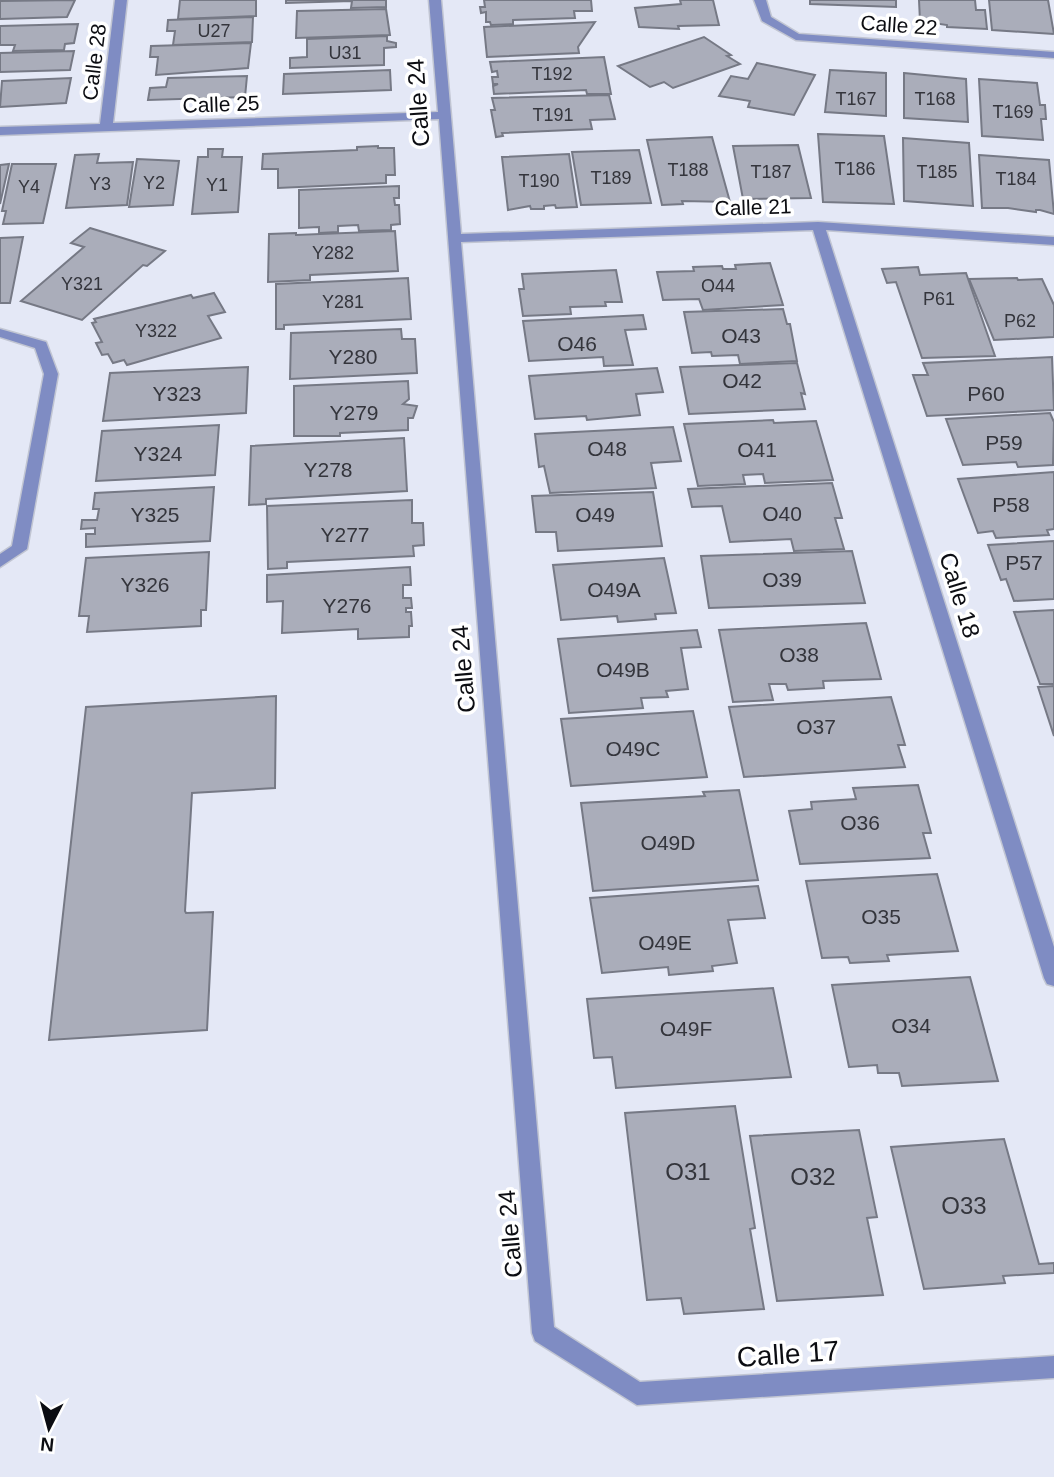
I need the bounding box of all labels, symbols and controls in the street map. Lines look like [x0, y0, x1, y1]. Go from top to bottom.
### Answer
street label: Calle 22 [860, 11, 938, 39]
house number: U27 [197, 21, 231, 41]
street label: Calle 28 [78, 22, 110, 102]
house number: U31 [328, 43, 362, 63]
street label: Calle 24 [401, 58, 435, 148]
house number: T192 [531, 64, 573, 84]
house number: T167 [835, 89, 877, 109]
house number: T168 [914, 89, 956, 109]
street label: Calle 25 [182, 91, 260, 117]
house number: T169 [992, 102, 1034, 122]
house number: T191 [532, 105, 574, 125]
house number: T186 [834, 159, 876, 179]
house number: T188 [667, 160, 709, 180]
house number: T187 [750, 162, 792, 182]
house number: T185 [916, 162, 958, 182]
house number: T189 [590, 168, 632, 188]
house number: T184 [995, 169, 1037, 189]
house number: T190 [518, 171, 560, 191]
house number: Y2 [143, 173, 165, 193]
house number: Y3 [89, 174, 111, 194]
house number: Y1 [206, 175, 228, 195]
house number: Y4 [18, 177, 40, 197]
street label: Calle 21 [714, 194, 792, 220]
house number: Y282 [312, 243, 354, 263]
house number: Y321 [61, 274, 103, 294]
house number: O44 [701, 276, 735, 296]
house number: P61 [923, 289, 955, 309]
house number: Y281 [322, 292, 364, 312]
house number: P62 [1004, 311, 1036, 331]
house number: Y322 [135, 321, 177, 341]
house number: O43 [721, 324, 761, 347]
house number: O46 [557, 332, 597, 355]
house number: Y280 [328, 345, 378, 368]
house number: O42 [722, 369, 762, 392]
house number: Y323 [152, 382, 202, 405]
house number: P60 [967, 382, 1005, 405]
house number: Y279 [329, 401, 379, 424]
house number: P59 [985, 431, 1023, 454]
house number: O48 [587, 437, 627, 460]
house number: O41 [737, 438, 777, 461]
house number: Y324 [133, 442, 183, 465]
house number: Y278 [303, 458, 353, 481]
house number: P58 [992, 493, 1030, 516]
house number: O40 [762, 502, 802, 525]
house number: Y325 [130, 503, 180, 526]
house number: O49 [575, 503, 615, 526]
house number: Y277 [320, 523, 370, 546]
street label: Calle 18 [934, 549, 986, 641]
house number: P57 [1005, 551, 1043, 574]
house number: O39 [762, 568, 802, 591]
house number: Y326 [120, 573, 170, 596]
house number: O49A [587, 578, 641, 601]
house number: Y276 [322, 594, 372, 617]
street label: Calle 24 [446, 624, 480, 714]
house number: O38 [779, 643, 819, 666]
house number: O49B [596, 658, 650, 681]
house number: O37 [796, 715, 836, 738]
house number: O49C [606, 737, 660, 760]
house number: O36 [840, 811, 880, 834]
house number: O49D [641, 831, 695, 854]
house number: O35 [861, 905, 901, 928]
house number: O49E [638, 931, 692, 954]
house number: O34 [891, 1014, 931, 1037]
house number: O49F [660, 1017, 712, 1040]
house number: O31 [665, 1158, 711, 1185]
house number: O32 [790, 1163, 836, 1190]
street label: Calle 24 [493, 1189, 527, 1279]
house number: O33 [941, 1192, 987, 1219]
street label: Calle 17 [736, 1335, 840, 1373]
north arrow [14, 1393, 84, 1463]
text: N [39, 1433, 55, 1456]

